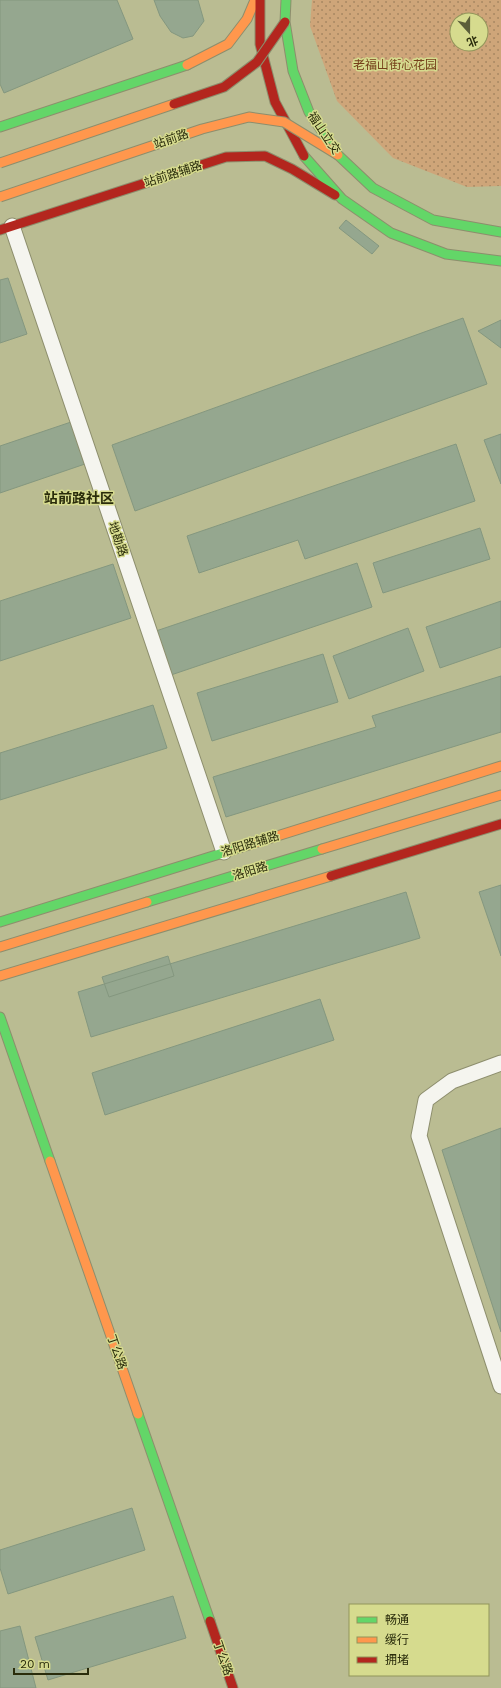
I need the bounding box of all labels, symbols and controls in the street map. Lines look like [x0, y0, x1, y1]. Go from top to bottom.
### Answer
north arrow [449, 12, 489, 52]
text: 北 [465, 33, 480, 49]
park label: 老福山街心花园 [353, 58, 437, 72]
street label: 福山立交 [305, 109, 343, 157]
street label: 站前路 [152, 127, 190, 151]
street label: 站前路辅路 [142, 158, 204, 190]
district label: 站前路社区 [44, 490, 114, 506]
street label: 地勘路 [106, 520, 130, 558]
street label: 洛阳路辅路 [219, 829, 281, 859]
street label: 洛阳路 [231, 859, 269, 883]
street label: 丁公路 [105, 1333, 129, 1371]
legend [349, 1604, 489, 1676]
text: 畅通 [385, 1613, 409, 1627]
text: 缓行 [385, 1633, 409, 1647]
street label: 丁公路 [211, 1639, 235, 1677]
scale bar [14, 1650, 88, 1676]
text: 拥堵 [385, 1653, 409, 1667]
text: 20 m [20, 1657, 50, 1671]

